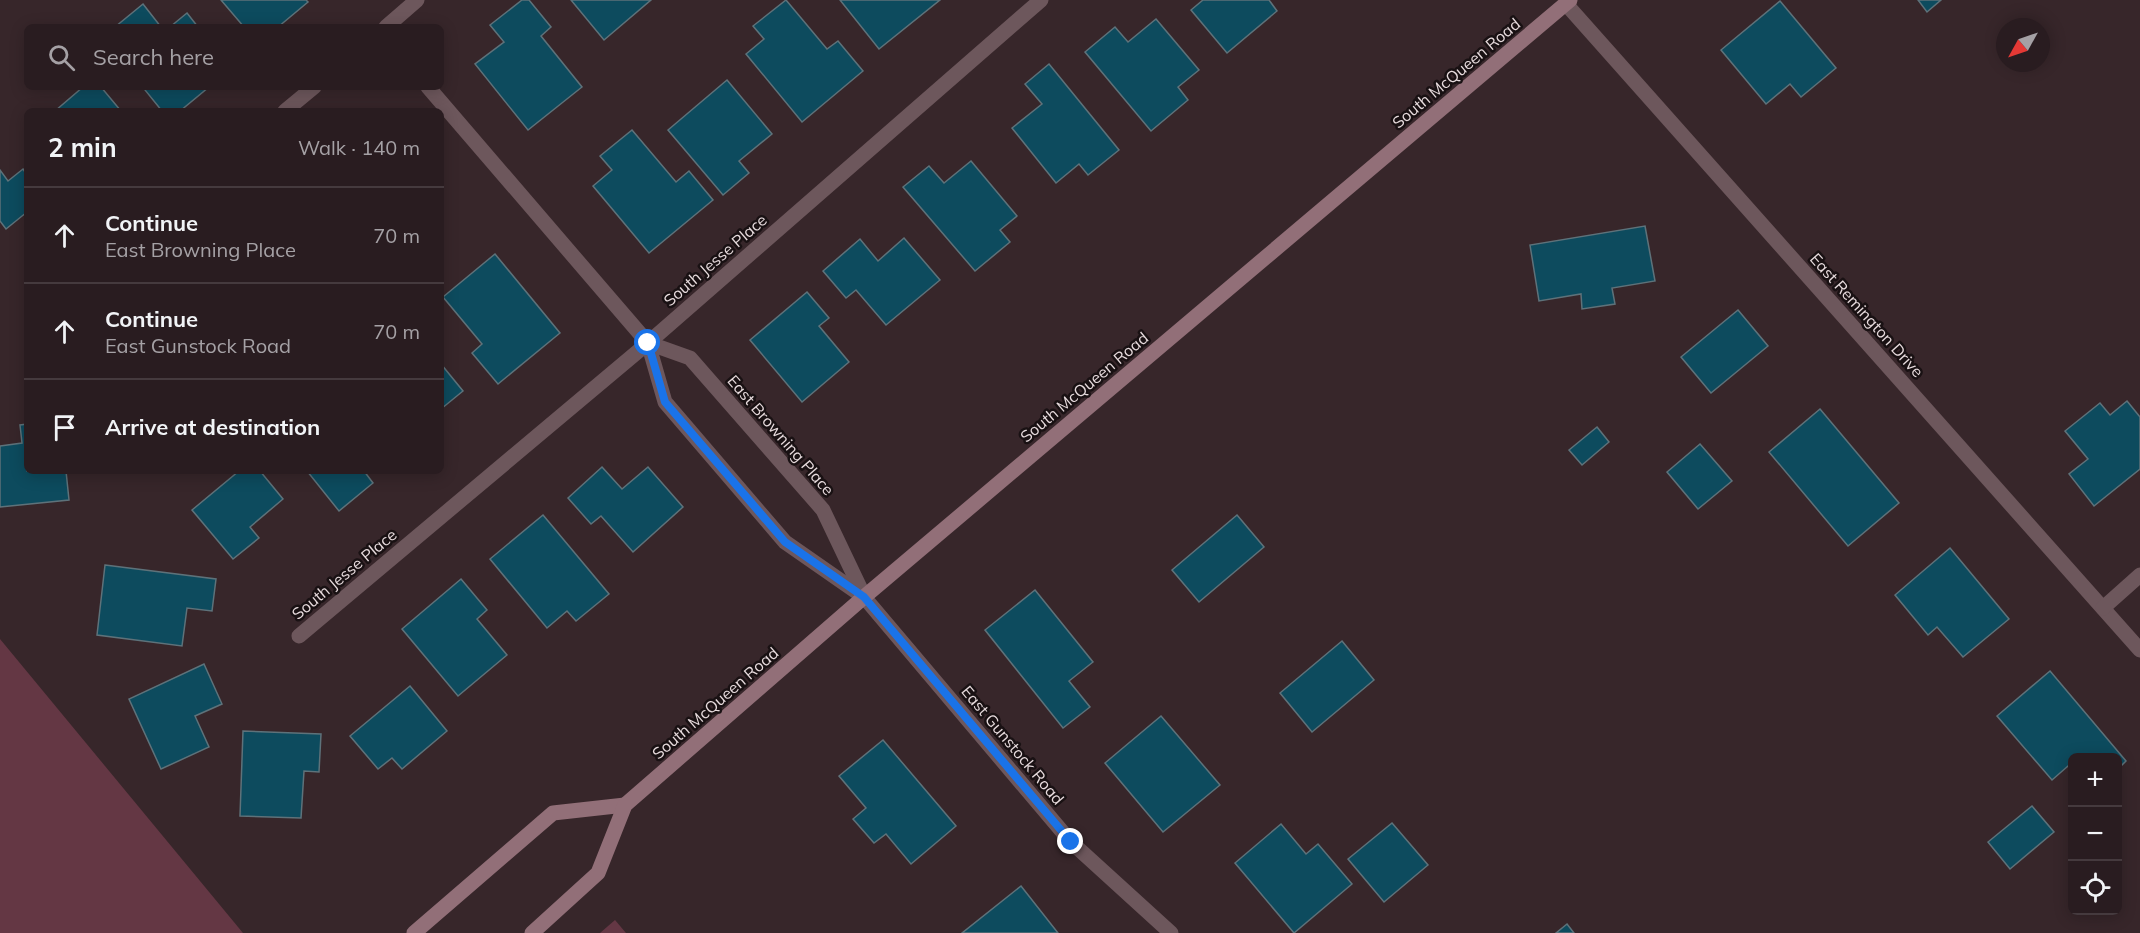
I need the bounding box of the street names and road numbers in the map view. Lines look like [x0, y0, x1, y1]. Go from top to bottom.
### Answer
street label: South McQueen Road [1388, 14, 1524, 132]
street label: South Jesse Place [659, 210, 771, 310]
street label: East Remington Drive [1806, 249, 1928, 381]
street label: South McQueen Road [1016, 328, 1152, 446]
street label: East Browning Place [723, 371, 839, 499]
street label: South Jesse Place [288, 524, 400, 624]
street label: South McQueen Road [648, 643, 782, 763]
street label: East Gunstock Road [957, 682, 1069, 808]

